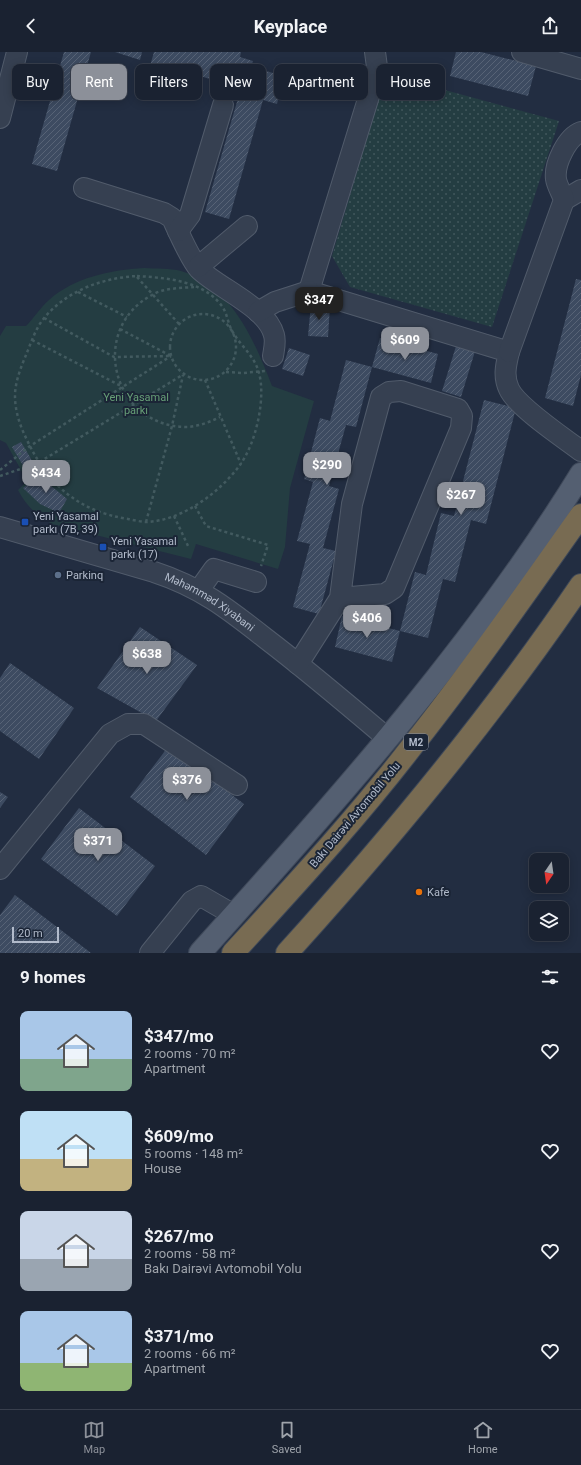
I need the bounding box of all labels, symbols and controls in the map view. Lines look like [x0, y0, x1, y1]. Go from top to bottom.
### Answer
icon: back [20, 15, 42, 37]
icon: share [539, 15, 561, 37]
text: Keyplace [254, 16, 327, 37]
chip: Buy [12, 64, 63, 100]
chip: Rent [71, 64, 127, 100]
chip: Filters [135, 64, 202, 100]
chip: New [210, 64, 266, 100]
chip: Apartment [274, 64, 368, 100]
chip: House [376, 64, 445, 100]
pin: $347 [295, 287, 343, 321]
text: $347 [304, 292, 334, 307]
pin: $609 [381, 327, 429, 361]
text: $609 [390, 332, 420, 347]
park label: Yeni Yasamal parkı [103, 391, 169, 417]
pin: $290 [303, 452, 351, 486]
text: $290 [312, 457, 342, 472]
pin: $434 [22, 460, 70, 494]
text: $434 [31, 465, 61, 480]
pin: $267 [437, 482, 485, 516]
text: $267 [446, 487, 476, 502]
place label: Yeni Yasamal parkı (7B, 39) [33, 510, 99, 536]
marker: Yeni Yasamal parkı (7B, 39) [20, 517, 30, 527]
place label: Yeni Yasamal parkı (17) [111, 535, 177, 561]
marker: Yeni Yasamal parkı (17) [98, 542, 108, 552]
place label: Parkinq [66, 569, 103, 582]
marker: Parkinq [53, 570, 63, 580]
street label: Məhəmməd Xiyabani [163, 570, 257, 634]
pin: $406 [343, 605, 391, 639]
text: $406 [352, 610, 382, 625]
pin: $638 [123, 641, 171, 675]
text: $638 [132, 646, 162, 661]
road number: M2 [404, 734, 428, 750]
street label: Bakı Dairəvi Avtomobil Yolu [307, 760, 403, 870]
pin: $376 [163, 767, 211, 801]
text: $376 [172, 772, 202, 787]
pin: $371 [74, 828, 122, 862]
text: $371 [83, 833, 113, 848]
north arrow [529, 853, 569, 893]
map controls [529, 853, 569, 941]
place label: Kafe [427, 886, 450, 899]
marker: Kafe [414, 887, 424, 897]
button: layers [529, 901, 569, 941]
scale bar [12, 925, 59, 944]
text: 20 m [18, 927, 43, 940]
icon: filters [539, 966, 561, 988]
text: 9 homes [20, 967, 86, 987]
text: $347/mo [144, 1026, 214, 1046]
icon: home [52, 1027, 100, 1075]
icon: heart [539, 1040, 561, 1062]
text: 2 rooms · 70 m² [144, 1046, 236, 1061]
text: Apartment [144, 1061, 206, 1076]
text: $609/mo [144, 1126, 214, 1146]
icon: home [52, 1127, 100, 1175]
icon: heart [539, 1140, 561, 1162]
text: 5 rooms · 148 m² [144, 1146, 243, 1161]
text: House [144, 1161, 181, 1176]
text: $267/mo [144, 1226, 214, 1246]
icon: home [52, 1227, 100, 1275]
icon: heart [539, 1240, 561, 1262]
text: 2 rooms · 58 m² [144, 1246, 236, 1261]
text: Bakı Dairəvi Avtomobil Yolu [144, 1261, 302, 1276]
text: $371/mo [144, 1326, 214, 1346]
icon: home [52, 1327, 100, 1375]
icon: heart [539, 1340, 561, 1362]
text: 2 rooms · 66 m² [144, 1346, 236, 1361]
text: Apartment [144, 1361, 206, 1376]
tab: Map [83, 1419, 105, 1456]
tab: Saved [272, 1419, 302, 1456]
tab: Home [468, 1419, 498, 1456]

